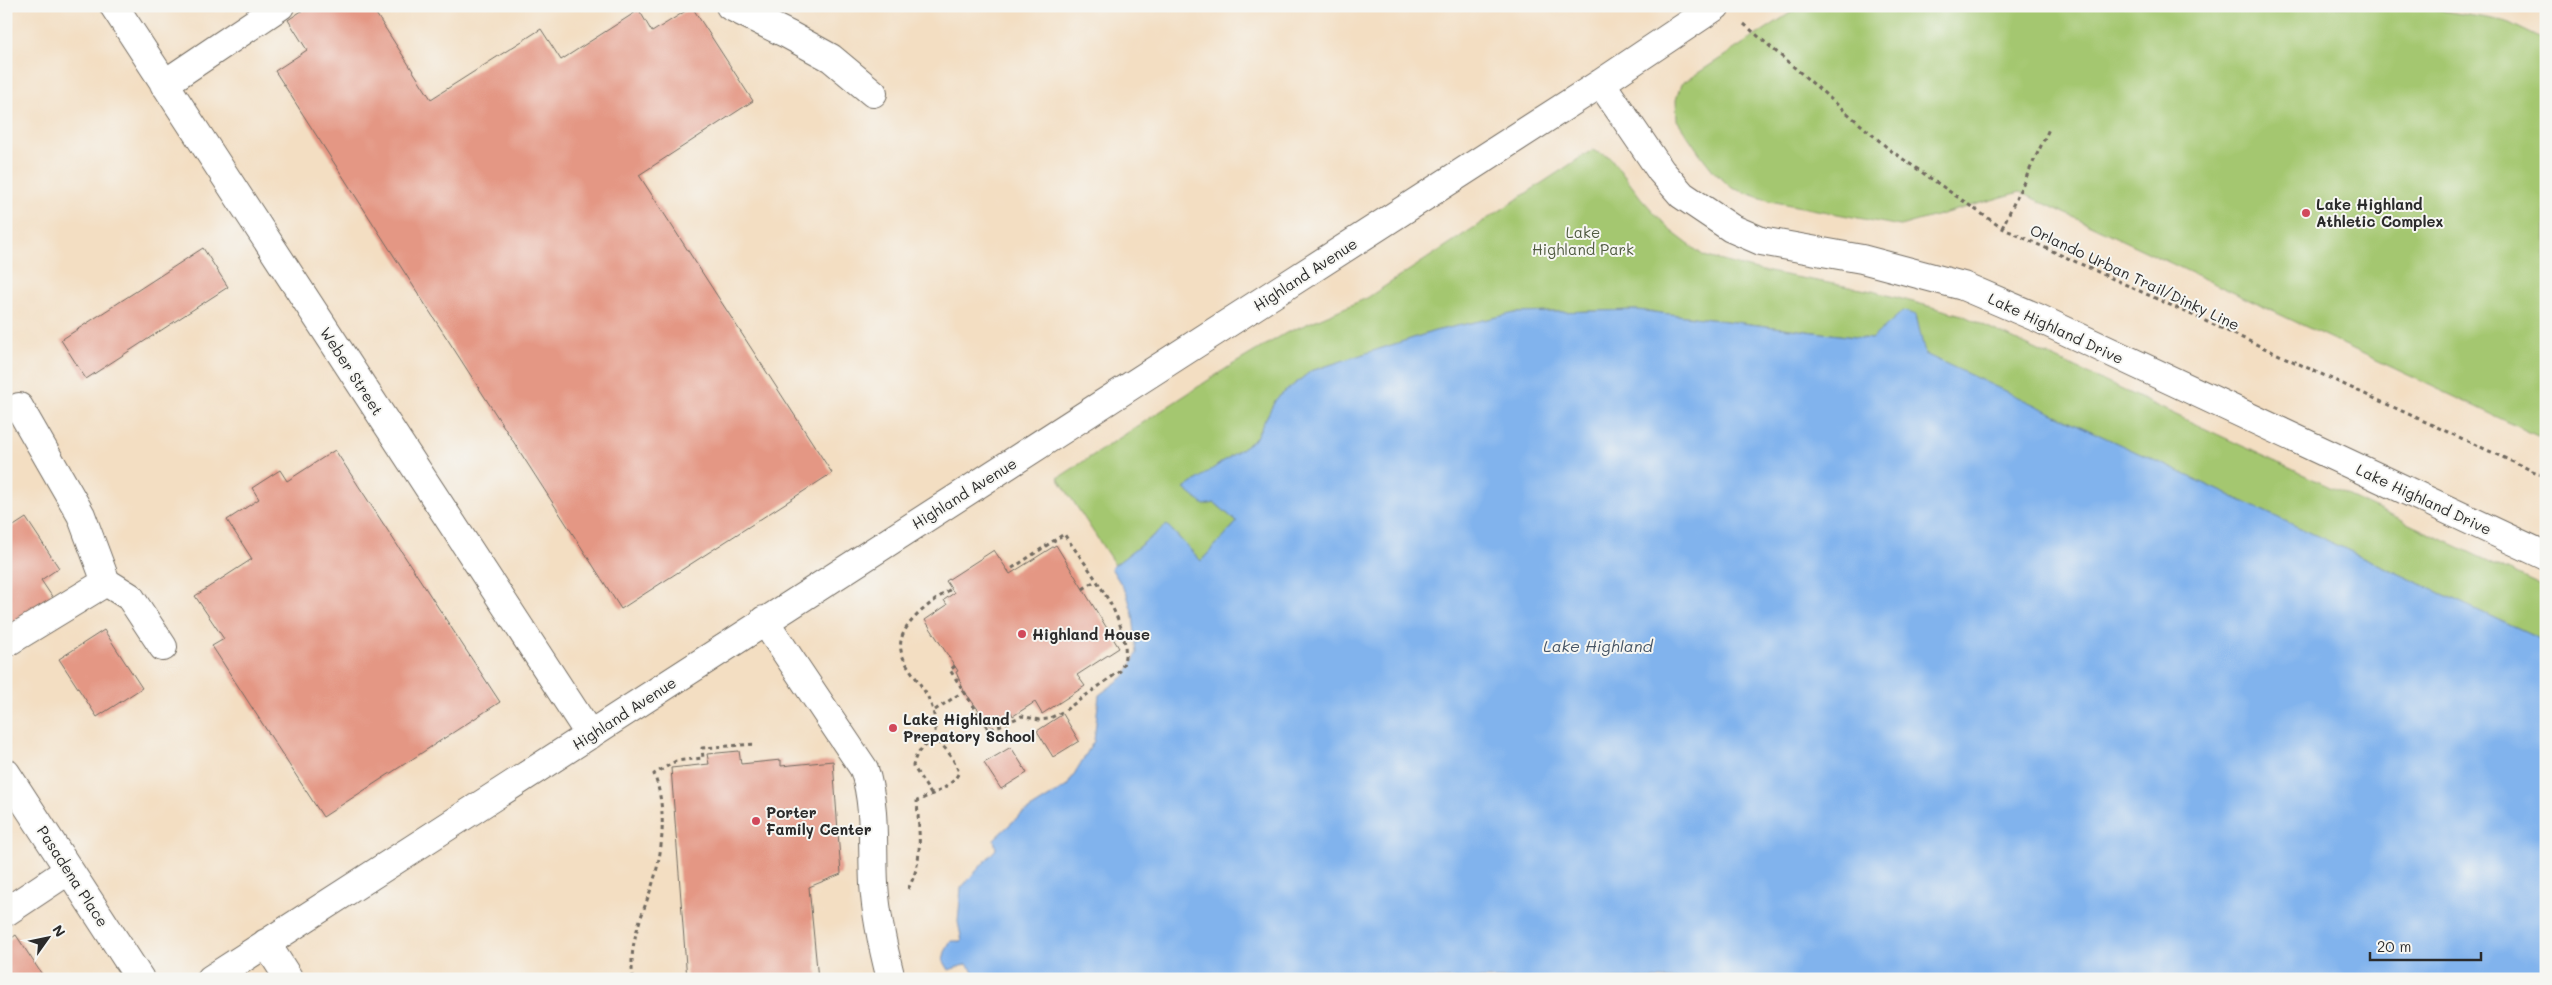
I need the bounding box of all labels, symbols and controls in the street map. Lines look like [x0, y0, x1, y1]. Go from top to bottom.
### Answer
place label: Lake Highland Athletic Complex [2316, 194, 2444, 231]
marker: Lake Highland Athletic Complex [2300, 207, 2312, 219]
street label: Orlando Urban Trail/Dinky Line [2027, 220, 2243, 334]
park label: Lake Highland Park [1532, 222, 1634, 259]
street label: Highland Avenue [1249, 233, 1361, 315]
street label: Lake Highland Drive [1985, 288, 2127, 368]
street label: Weber Street [316, 323, 388, 419]
street label: Highland Avenue [908, 453, 1020, 533]
street label: Lake Highland Drive [2353, 459, 2495, 539]
place label: Highland House [1032, 624, 1150, 644]
marker: Highland House [1016, 628, 1028, 640]
water label: Lake Highland [1543, 635, 1654, 656]
street label: Highland Avenue [568, 672, 680, 754]
place label: Lake Highland Prepatory School [903, 709, 1035, 746]
marker: Lake Highland Prepatory School [887, 722, 899, 734]
place label: Porter Family Center [766, 802, 872, 839]
marker: Porter Family Center [750, 815, 762, 827]
street label: Pasadena Place [33, 822, 113, 930]
north arrow [22, 912, 72, 962]
text: N [48, 921, 70, 940]
scale bar [2370, 930, 2481, 962]
text: 20 m [2377, 936, 2411, 956]

